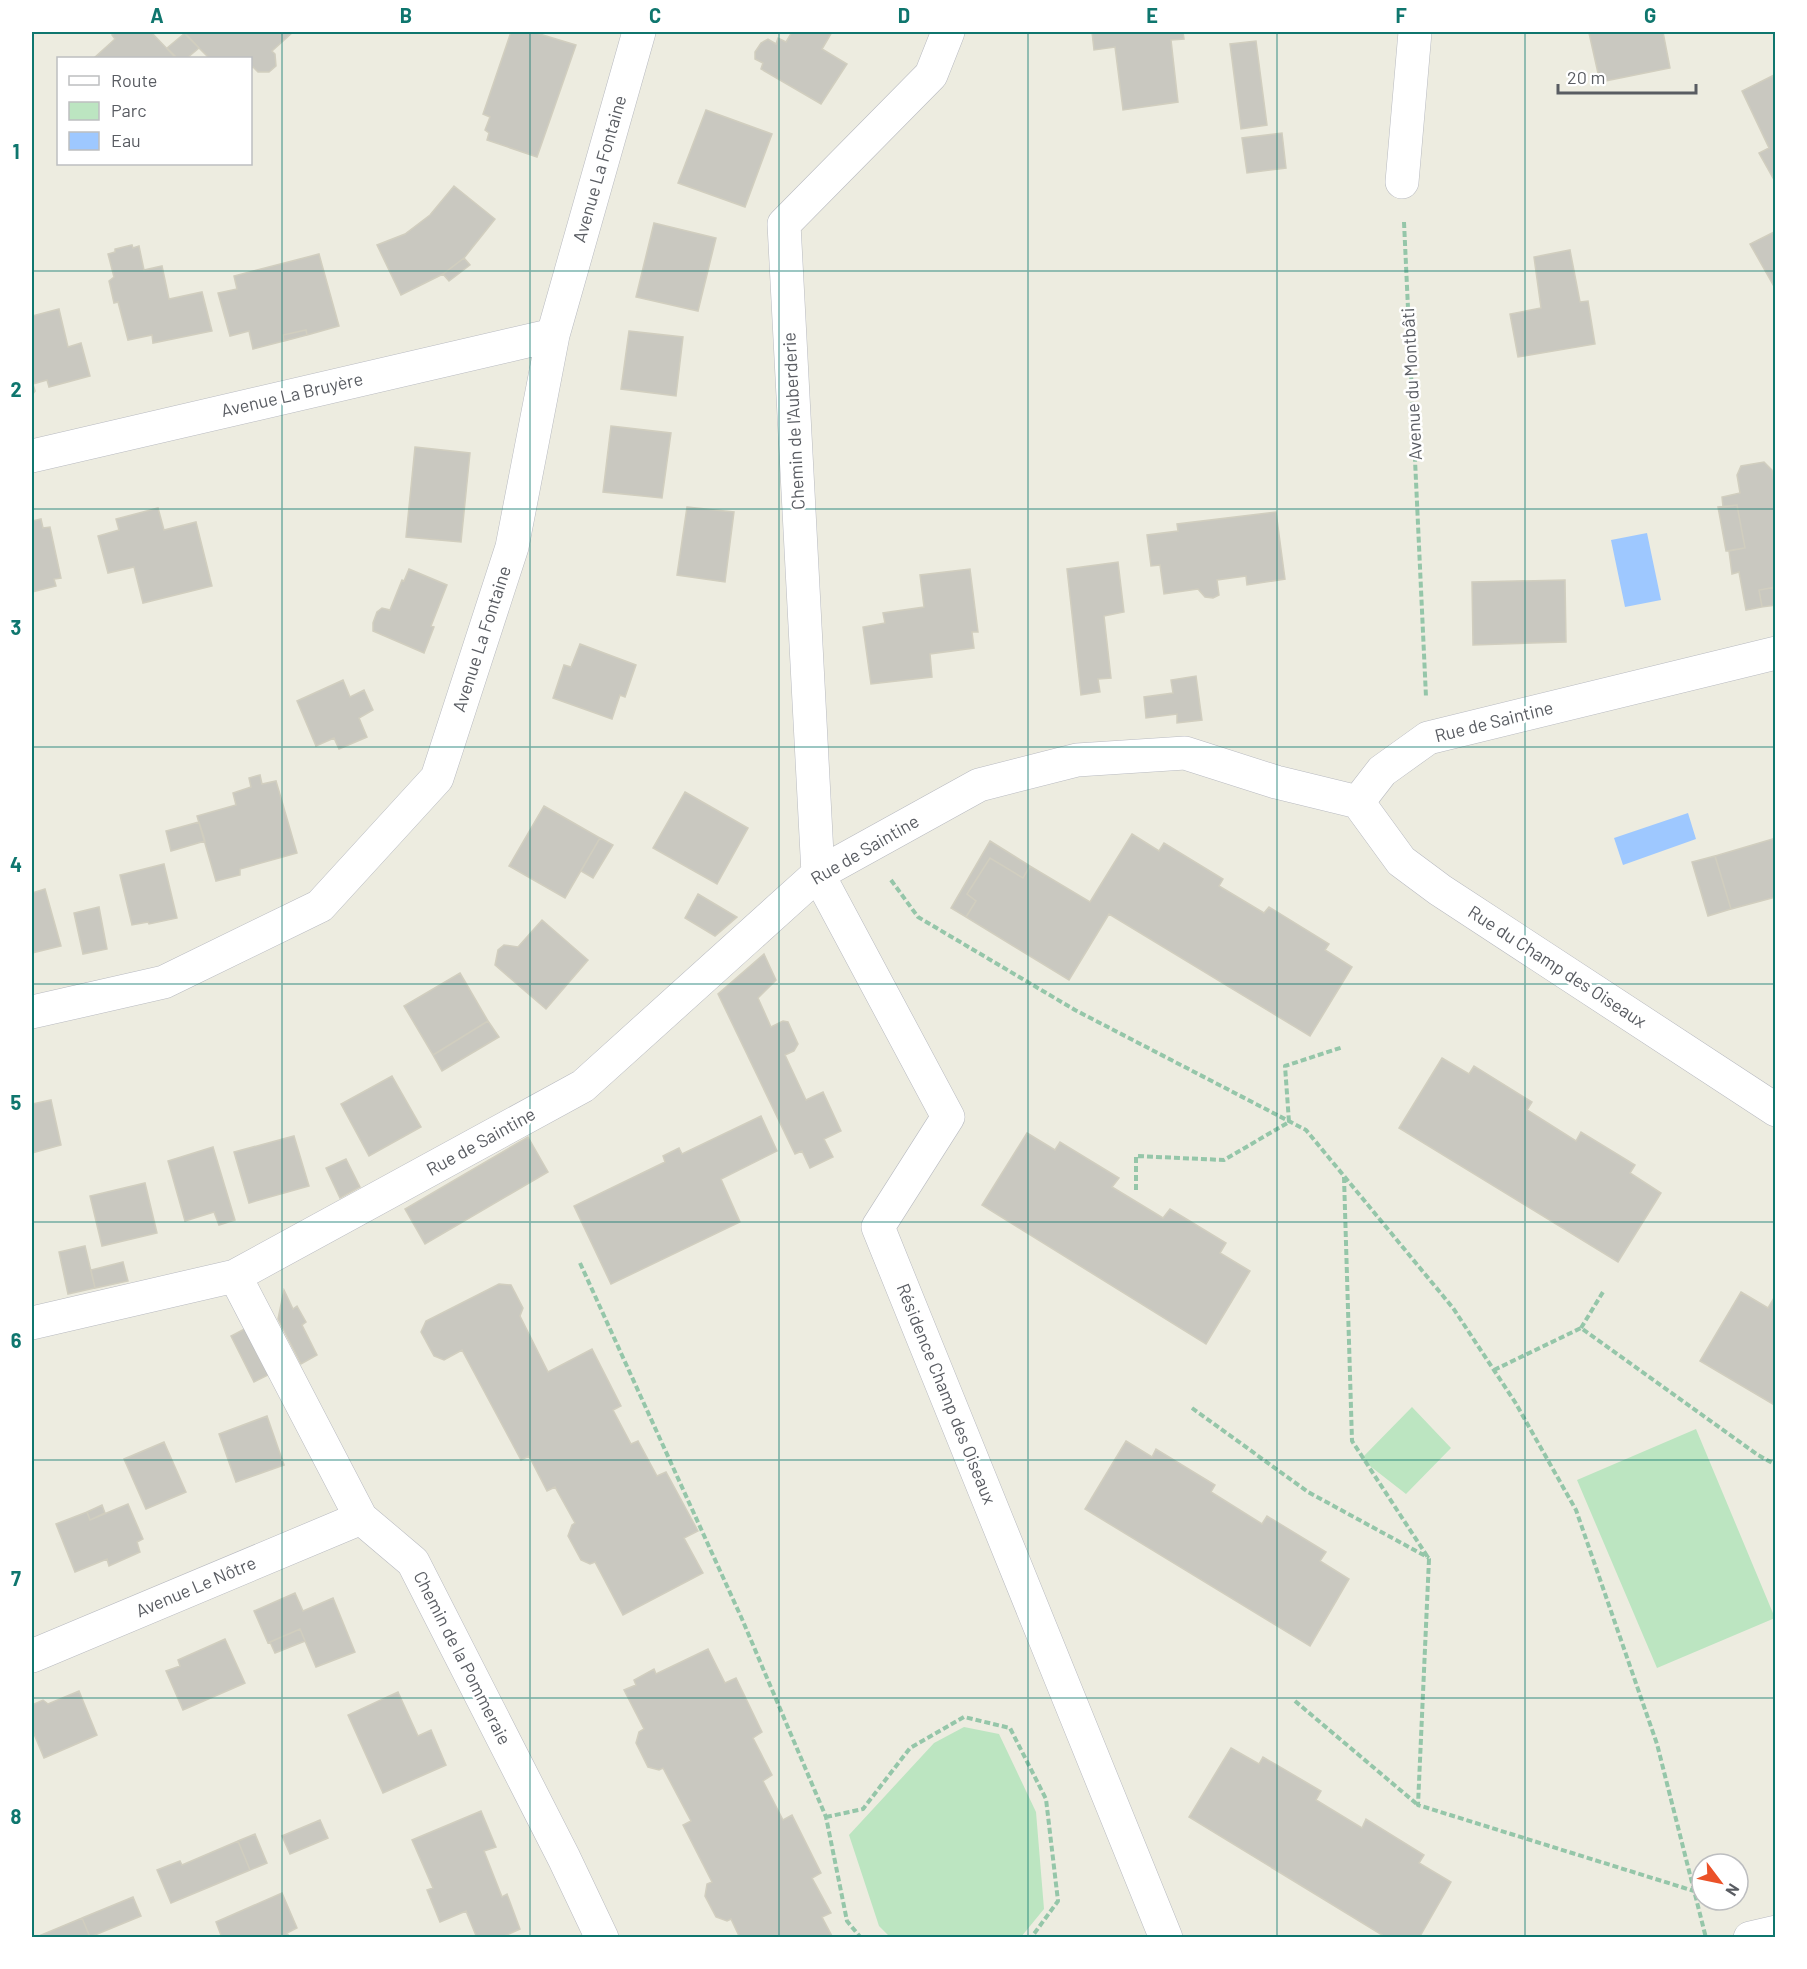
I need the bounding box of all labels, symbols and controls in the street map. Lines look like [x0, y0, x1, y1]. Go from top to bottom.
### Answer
text: A [150, 3, 164, 27]
text: B [400, 3, 412, 27]
text: C [649, 3, 661, 27]
text: D [898, 3, 910, 27]
text: E [1146, 3, 1158, 27]
text: F [1395, 3, 1407, 27]
text: G [1644, 3, 1656, 27]
legend [57, 57, 252, 165]
scale bar [1558, 57, 1696, 95]
text: 20 m [1567, 66, 1605, 88]
text: Route [111, 69, 157, 91]
street label: Avenue La Fontaine [567, 92, 631, 245]
text: Parc [111, 99, 147, 121]
text: Eau [111, 129, 141, 151]
text: 1 [12, 139, 20, 163]
street label: Avenue du Montbâti [1396, 307, 1426, 461]
street label: Chemin de l'Auberderie [777, 332, 809, 510]
street label: Avenue La Bruyère [219, 367, 365, 421]
text: 2 [10, 377, 22, 401]
street label: Avenue La Fontaine [447, 563, 515, 715]
text: 3 [11, 615, 21, 639]
street label: Rue de Saintine [1432, 696, 1555, 746]
street label: Rue de Saintine [807, 809, 922, 889]
text: 4 [10, 852, 22, 876]
street label: Rue du Champ des Oiseaux [1464, 900, 1651, 1032]
text: 5 [11, 1090, 22, 1114]
street label: Rue de Saintine [422, 1102, 539, 1180]
street label: Résidence Champ des Oiseaux [892, 1280, 1002, 1508]
text: 6 [11, 1328, 22, 1352]
street label: Avenue Le Nôtre [132, 1551, 259, 1621]
text: 7 [11, 1566, 21, 1590]
street label: Chemin de la Pommeraie [409, 1567, 516, 1748]
text: 8 [11, 1804, 22, 1828]
north arrow [1690, 1852, 1750, 1912]
text: N [1722, 1881, 1744, 1900]

